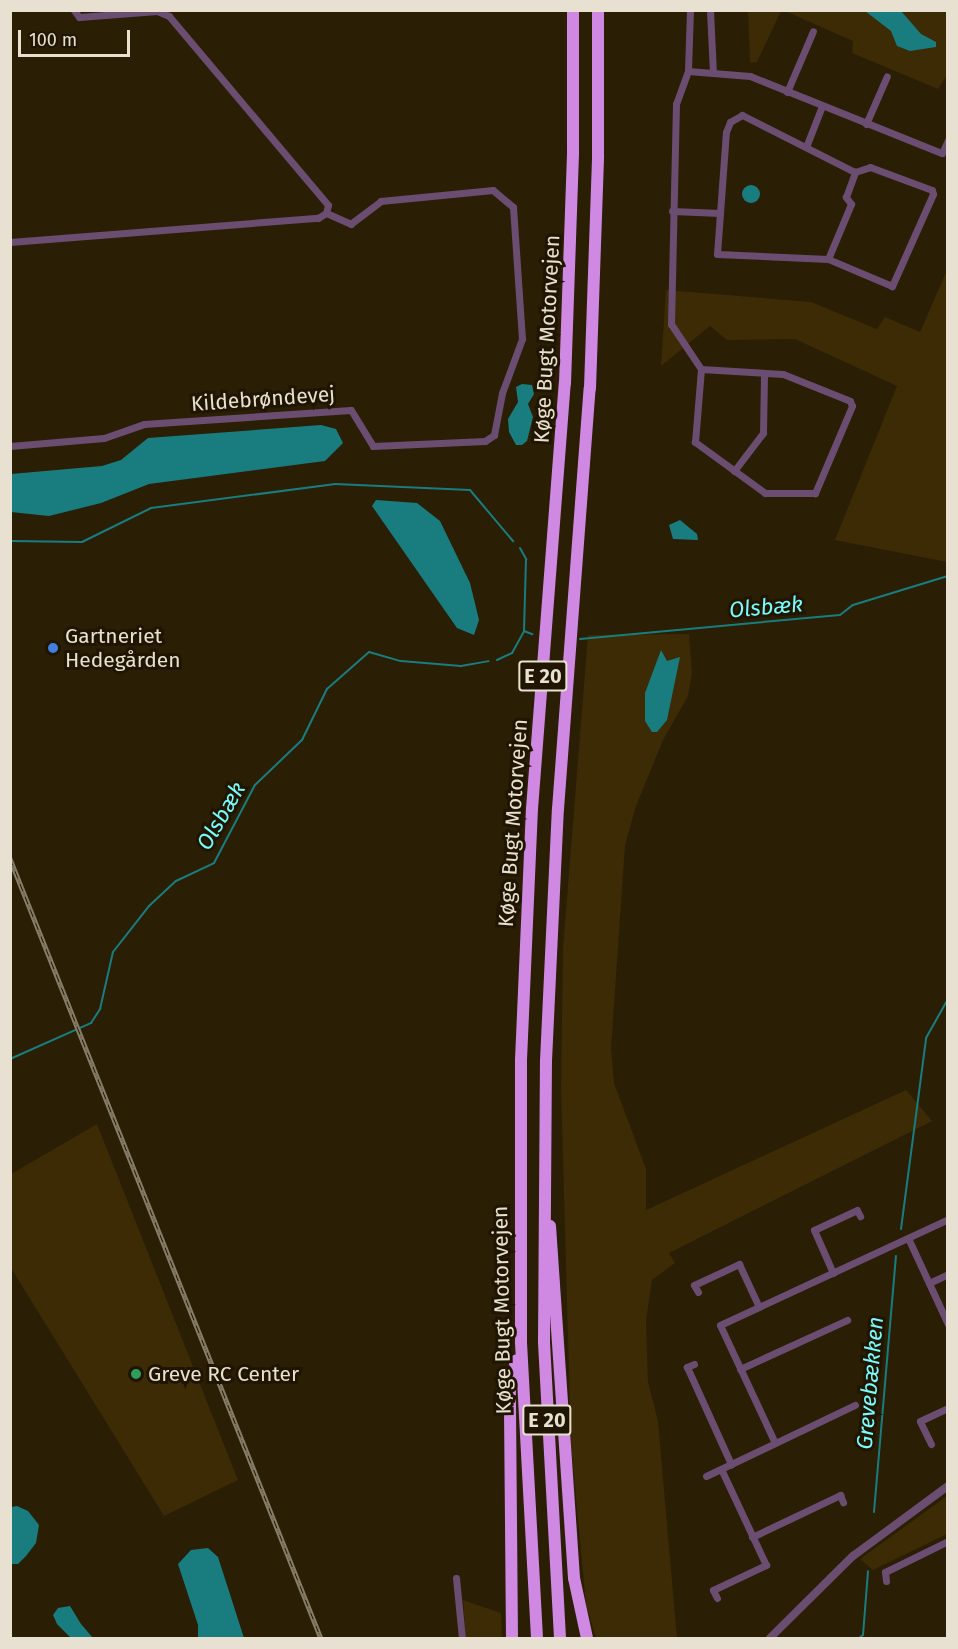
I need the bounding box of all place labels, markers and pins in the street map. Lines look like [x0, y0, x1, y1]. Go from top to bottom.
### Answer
place label: Gartneriet Hedegården [65, 623, 180, 673]
marker: Gartneriet Hedegården [46, 641, 60, 655]
place label: Greve RC Center [148, 1361, 299, 1387]
marker: Greve RC Center [129, 1367, 143, 1381]

